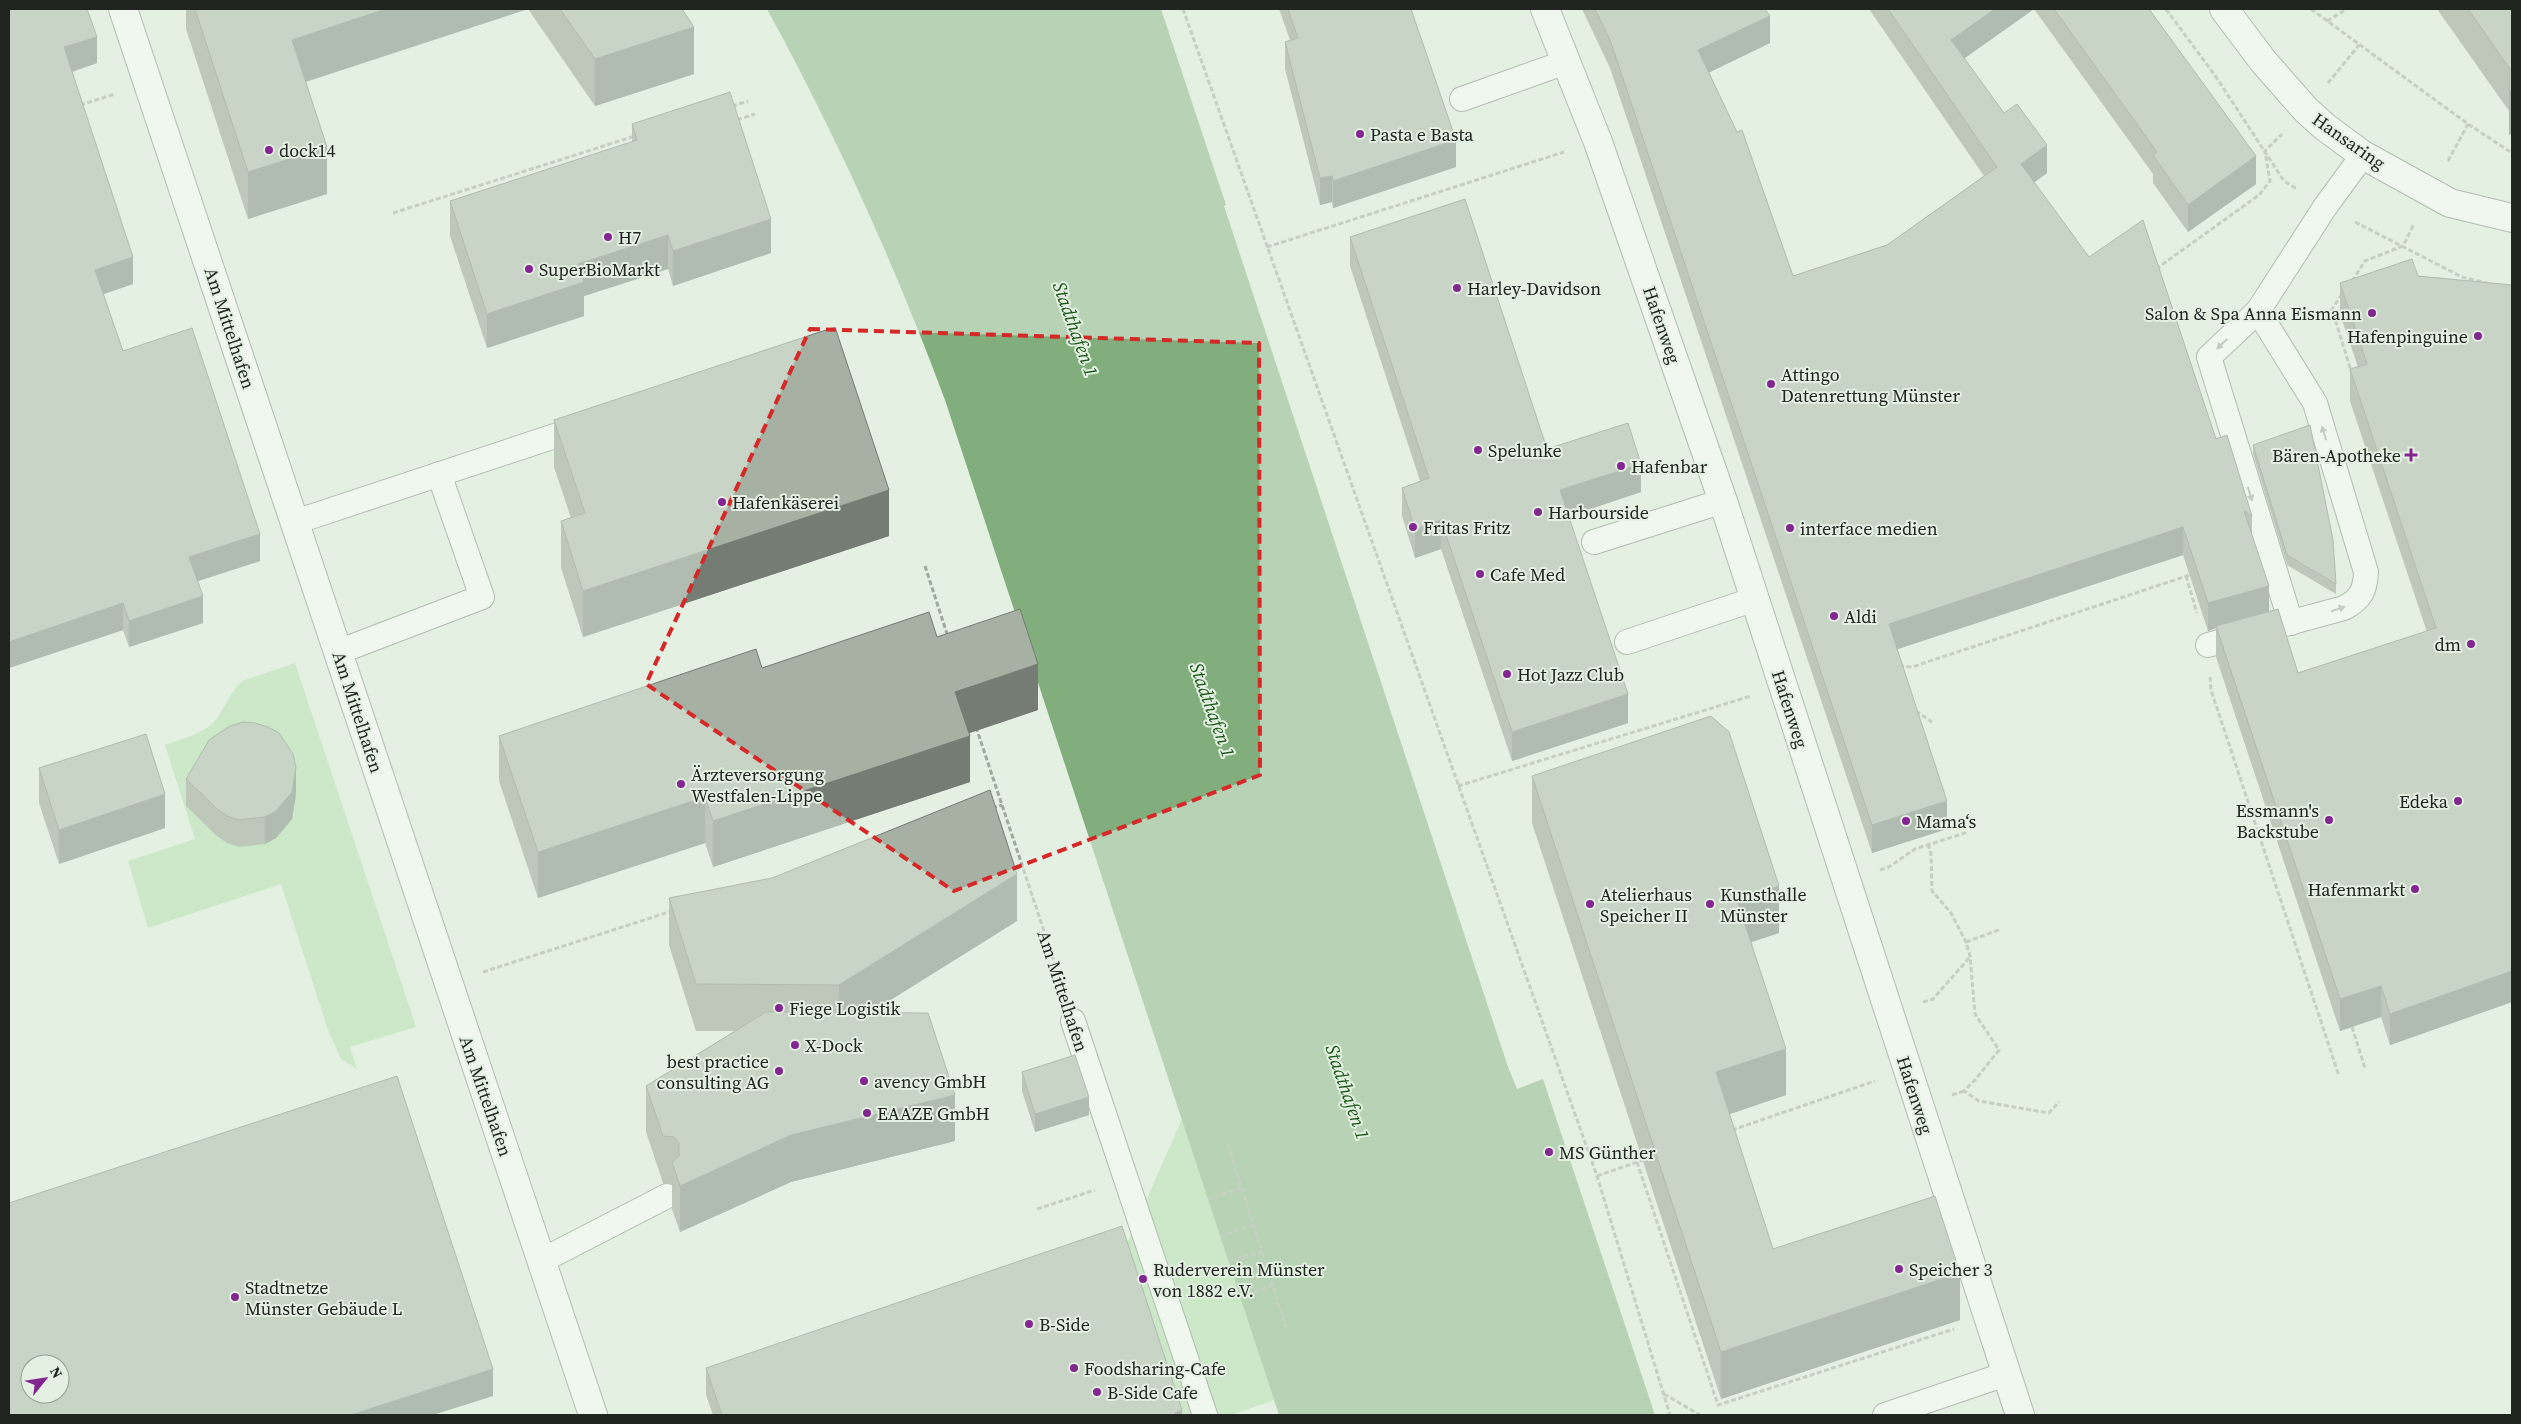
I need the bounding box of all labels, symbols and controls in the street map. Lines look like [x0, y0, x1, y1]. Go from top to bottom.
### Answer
street label: Hansaring [2307, 107, 2391, 175]
place label: Pasta e Basta [1370, 122, 1474, 147]
marker: Pasta e Basta [1354, 128, 1366, 140]
place label: dock14 [279, 138, 336, 163]
marker: dock14 [263, 144, 275, 156]
place label: H7 [618, 225, 641, 250]
marker: H7 [602, 231, 614, 243]
place label: SuperBioMarkt [539, 257, 660, 282]
marker: SuperBioMarkt [523, 263, 535, 275]
street label: Am Mittelhafen [199, 264, 261, 392]
place label: Harley-Davidson [1467, 276, 1601, 301]
water label: Stadthafen 1 [1047, 278, 1105, 380]
marker: Harley-Davidson [1451, 282, 1463, 294]
street label: Hafenweg [1637, 283, 1687, 367]
place label: Salon & Spa Anna Eismann [2145, 301, 2362, 326]
marker: Salon & Spa Anna Eismann [2366, 307, 2378, 319]
place label: Hafenpinguine [2347, 324, 2468, 349]
marker: Hafenpinguine [2472, 330, 2484, 342]
one-way arrow [2217, 338, 2229, 350]
place label: Attingo Datenrettung Münster [1781, 362, 1960, 408]
marker: Attingo Datenrettung Münster [1765, 378, 1777, 390]
one-way arrow [2320, 425, 2328, 440]
place label: Spelunke [1488, 438, 1562, 463]
place label: Bären-Apotheke [2272, 443, 2401, 468]
marker: Spelunke [1472, 444, 1484, 456]
marker: Bären-Apotheke [2405, 449, 2417, 461]
place label: Hafenbar [1631, 454, 1708, 479]
marker: Hafenbar [1615, 460, 1627, 472]
one-way arrow [2247, 487, 2255, 502]
place label: Hafenkäserei [732, 490, 839, 515]
marker: Hafenkäserei [716, 496, 728, 508]
place label: Harbourside [1548, 500, 1649, 525]
marker: Harbourside [1532, 506, 1544, 518]
place label: Fritas Fritz [1423, 515, 1510, 540]
place label: interface medien [1800, 516, 1938, 541]
marker: Fritas Fritz [1407, 521, 1419, 533]
marker: interface medien [1784, 522, 1796, 534]
place label: Cafe Med [1490, 562, 1565, 587]
marker: Cafe Med [1474, 568, 1486, 580]
place label: Aldi [1844, 604, 1877, 629]
one-way arrow [2331, 605, 2346, 613]
marker: Aldi [1828, 610, 1840, 622]
place label: dm [2435, 632, 2461, 657]
marker: dm [2465, 638, 2477, 650]
street label: Am Mittelhafen [327, 648, 389, 776]
water label: Stadthafen 1 [1184, 659, 1242, 761]
place label: Hot Jazz Club [1517, 662, 1624, 687]
street label: Hafenweg [1766, 667, 1814, 751]
marker: Hot Jazz Club [1501, 668, 1513, 680]
place label: Ärzteversorgung Westfalen-Lippe [691, 762, 824, 808]
marker: Ärzteversorgung Westfalen-Lippe [675, 778, 687, 790]
place label: Edeka [2399, 789, 2449, 814]
marker: Edeka [2452, 795, 2464, 807]
place label: Essmann's Backstube [2236, 798, 2319, 844]
place label: Mama‘s [1916, 809, 1977, 834]
marker: Essmann's Backstube [2323, 814, 2335, 826]
marker: Mama‘s [1900, 815, 1912, 827]
place label: Hafenmarkt [2307, 877, 2405, 902]
place label: Atelierhaus Speicher II [1600, 882, 1692, 928]
place label: Kunsthalle Münster [1720, 882, 1807, 928]
marker: Hafenmarkt [2409, 883, 2421, 895]
marker: Atelierhaus Speicher II [1584, 898, 1596, 910]
marker: Kunsthalle Münster [1704, 898, 1716, 910]
street label: Am Mittelhafen [1032, 927, 1094, 1055]
place label: Fiege Logistik [789, 996, 901, 1021]
marker: Fiege Logistik [773, 1002, 785, 1014]
street label: Am Mittelhafen [454, 1032, 518, 1160]
place label: X-Dock [805, 1033, 863, 1058]
marker: X-Dock [789, 1039, 801, 1051]
water label: Stadthafen 1 [1320, 1041, 1376, 1143]
place label: best practice consulting AG [657, 1049, 769, 1095]
street label: Hafenweg [1891, 1053, 1939, 1137]
marker: best practice consulting AG [773, 1065, 785, 1077]
place label: avency GmbH [874, 1069, 987, 1094]
marker: avency GmbH [858, 1075, 870, 1087]
place label: EAAZE GmbH [877, 1101, 990, 1126]
marker: EAAZE GmbH [861, 1107, 873, 1119]
place label: MS Günther [1559, 1140, 1656, 1165]
marker: MS Günther [1543, 1146, 1555, 1158]
place label: Ruderverein Münster von 1882 e.V. [1153, 1257, 1325, 1303]
place label: Speicher 3 [1909, 1257, 1992, 1282]
marker: Speicher 3 [1893, 1263, 1905, 1275]
marker: Ruderverein Münster von 1882 e.V. [1137, 1273, 1149, 1285]
place label: Stadtnetze Münster Gebäude L [245, 1275, 402, 1321]
marker: Stadtnetze Münster Gebäude L [229, 1291, 241, 1303]
place label: B-Side [1039, 1312, 1090, 1337]
marker: B-Side [1023, 1318, 1035, 1330]
north arrow [20, 1354, 70, 1404]
place label: Foodsharing-Cafe [1084, 1356, 1226, 1381]
marker: Foodsharing-Cafe [1068, 1362, 1080, 1374]
text: N [45, 1363, 67, 1382]
place label: B-Side Cafe [1107, 1380, 1198, 1405]
marker: B-Side Cafe [1091, 1386, 1103, 1398]

